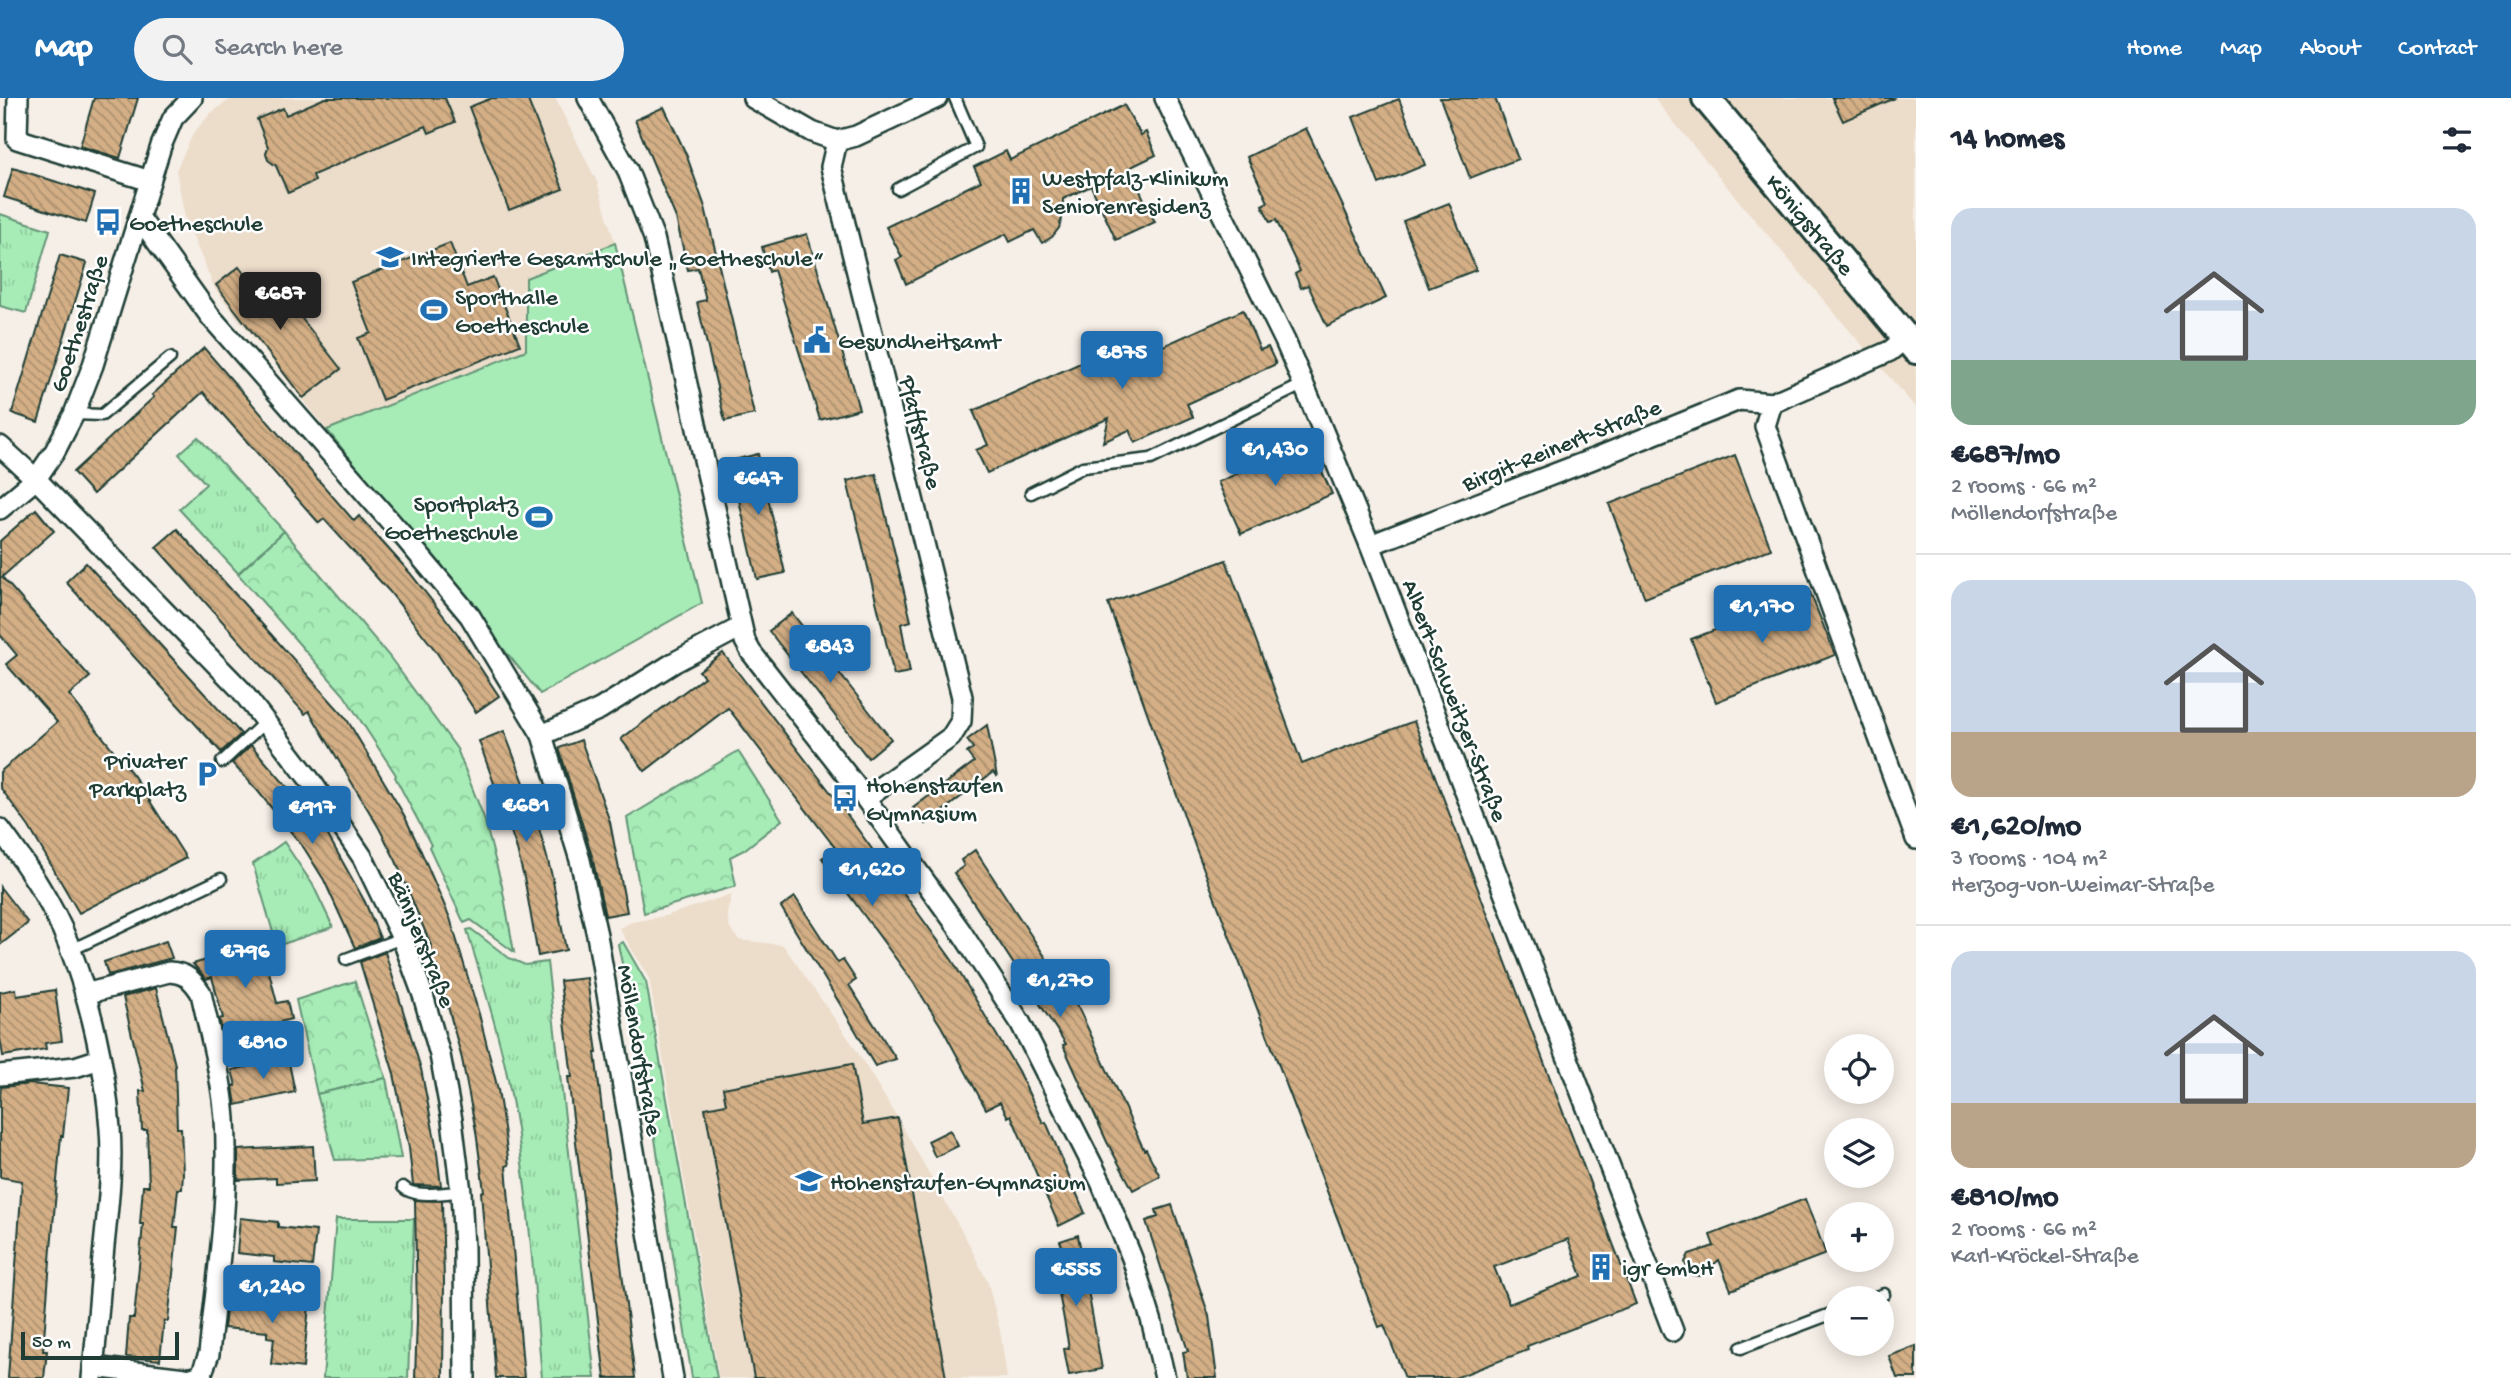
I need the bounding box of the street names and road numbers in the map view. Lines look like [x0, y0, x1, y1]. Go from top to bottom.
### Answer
street label: Königstraße [1758, 170, 1859, 283]
street label: Goethestraße [46, 251, 117, 396]
street label: Pfaffstraße [890, 372, 947, 493]
street label: Birgit-Reinert-Straße [1458, 394, 1666, 501]
street label: Albert-Schweitzer-Straße [1393, 576, 1513, 827]
street label: Bännjerstraße [379, 867, 460, 1013]
street label: Möllendorfstraße [608, 963, 667, 1139]

